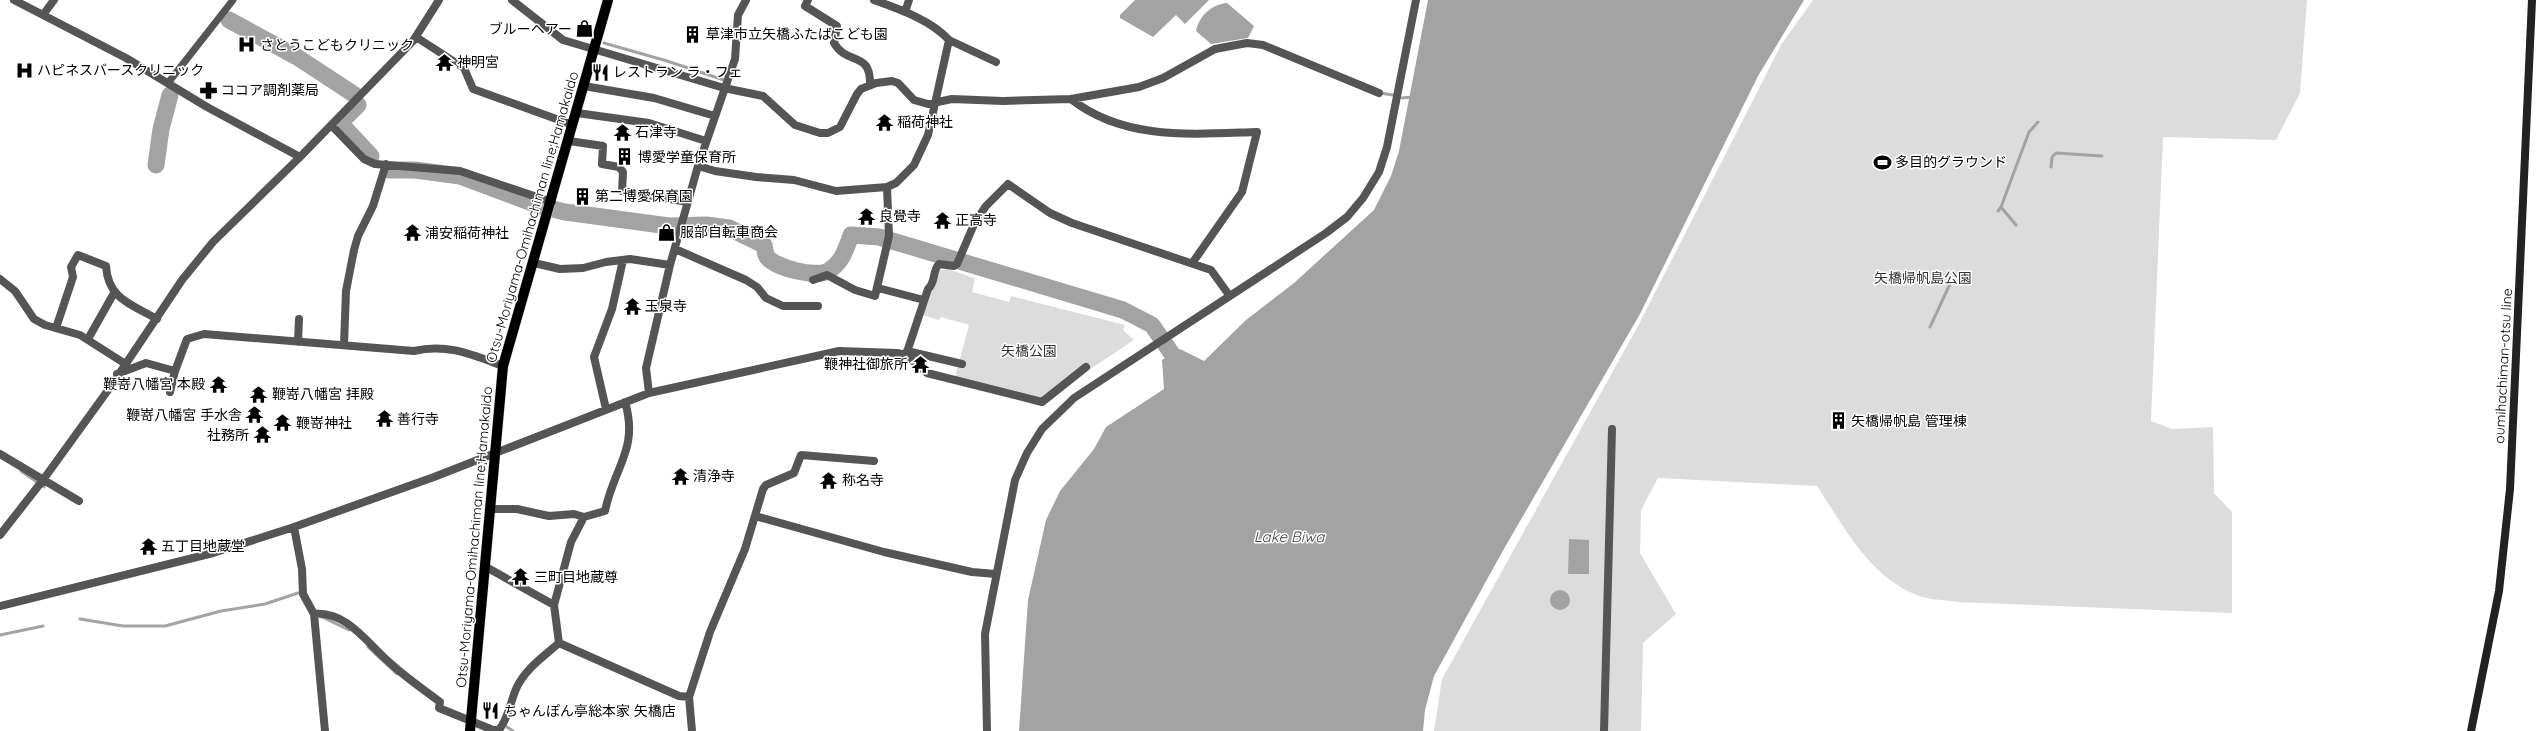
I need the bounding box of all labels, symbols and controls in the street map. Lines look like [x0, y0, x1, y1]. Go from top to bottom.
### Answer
shop icon: ブルーヘアー [575, 19, 595, 39]
place label: ブルーヘアー [489, 20, 572, 38]
building icon: 草津市立矢橋ふたばこども園 [683, 24, 703, 44]
place label: 草津市立矢橋ふたばこども園 [706, 25, 888, 43]
hospital icon: さとうこどもクリニック [237, 35, 257, 55]
place label: さとうこどもクリニック [260, 36, 414, 54]
temple icon: 神明宮 [434, 52, 454, 72]
place label: 神明宮 [457, 53, 499, 71]
hospital icon: ハピネスバースクリニック [14, 60, 34, 80]
place label: ハピネスバースクリニック [37, 61, 204, 79]
restaurant icon: レストラン ラ・フェ [590, 62, 610, 82]
place label: レストラン ラ・フェ [613, 63, 743, 81]
street label: Otsu-Moriyama-Omihachiman line;Hamakaido [482, 69, 582, 365]
pharmacy icon: ココア調剤薬局 [198, 80, 218, 100]
place label: ココア調剤薬局 [221, 81, 319, 99]
temple icon: 稲荷神社 [874, 112, 894, 132]
place label: 稲荷神社 [897, 113, 953, 131]
temple icon: 石津寺 [612, 122, 632, 142]
place label: 石津寺 [635, 123, 677, 141]
building icon: 博愛学童保育所 [615, 147, 635, 167]
place label: 博愛学童保育所 [638, 148, 736, 166]
sports icon: 多目的グラウンド [1872, 152, 1892, 172]
place label: 多目的グラウンド [1895, 153, 2007, 171]
building icon: 第二博愛保育園 [572, 186, 592, 206]
place label: 第二博愛保育園 [595, 187, 693, 205]
temple icon: 良覺寺 [856, 206, 876, 226]
place label: 良覺寺 [879, 207, 921, 225]
temple icon: 正高寺 [932, 210, 952, 230]
place label: 正高寺 [955, 211, 997, 229]
shop icon: 服部自転車商会 [657, 222, 677, 242]
temple icon: 浦安稲荷神社 [402, 223, 422, 243]
place label: 服部自転車商会 [680, 223, 778, 241]
place label: 浦安稲荷神社 [425, 224, 509, 242]
park label: 矢橋帰帆島公園 [1874, 269, 1972, 287]
street label: oumihachiman-otsu line [2490, 288, 2516, 444]
temple icon: 玉泉寺 [622, 296, 642, 316]
place label: 玉泉寺 [645, 297, 687, 315]
park label: 矢橋公園 [1001, 342, 1057, 360]
temple icon: 鞭神社御旅所 [911, 354, 931, 374]
place label: 鞭神社御旅所 [824, 355, 908, 373]
temple icon: 鞭嵜八幡宮 本殿 [208, 374, 228, 394]
place label: 鞭嵜八幡宮 本殿 [103, 375, 205, 393]
temple icon: 鞭嵜八幡宮 拝殿 [249, 384, 269, 404]
place label: 鞭嵜八幡宮 拝殿 [272, 385, 374, 403]
street label: Otsu-Moriyama-Omihachiman line;Hamakaido [452, 386, 496, 688]
temple icon: 鞭嵜八幡宮 手水舎 [245, 405, 265, 425]
place label: 鞭嵜八幡宮 手水舎 [126, 406, 242, 424]
temple icon: 善行寺 [374, 409, 394, 429]
place label: 善行寺 [397, 410, 439, 428]
building icon: 矢橋帰帆島 管理棟 [1828, 411, 1848, 431]
place label: 矢橋帰帆島 管理棟 [1851, 412, 1967, 430]
temple icon: 鞭嵜神社 [273, 413, 293, 433]
place label: 鞭嵜神社 [296, 414, 352, 432]
temple icon: 社務所 [252, 425, 272, 445]
place label: 社務所 [207, 426, 249, 444]
temple icon: 清浄寺 [670, 466, 690, 486]
place label: 清浄寺 [693, 467, 735, 485]
temple icon: 称名寺 [819, 470, 839, 490]
place label: 称名寺 [842, 471, 884, 489]
water label: Lake Biwa [1254, 527, 1325, 546]
temple icon: 五丁目地蔵堂 [138, 536, 158, 556]
place label: 五丁目地蔵堂 [161, 537, 245, 555]
temple icon: 三町目地蔵尊 [511, 567, 531, 587]
place label: 三町目地蔵尊 [534, 568, 618, 586]
restaurant icon: ちゃんぽん亭総本家 矢橋店 [481, 701, 501, 721]
place label: ちゃんぽん亭総本家 矢橋店 [504, 702, 676, 720]

